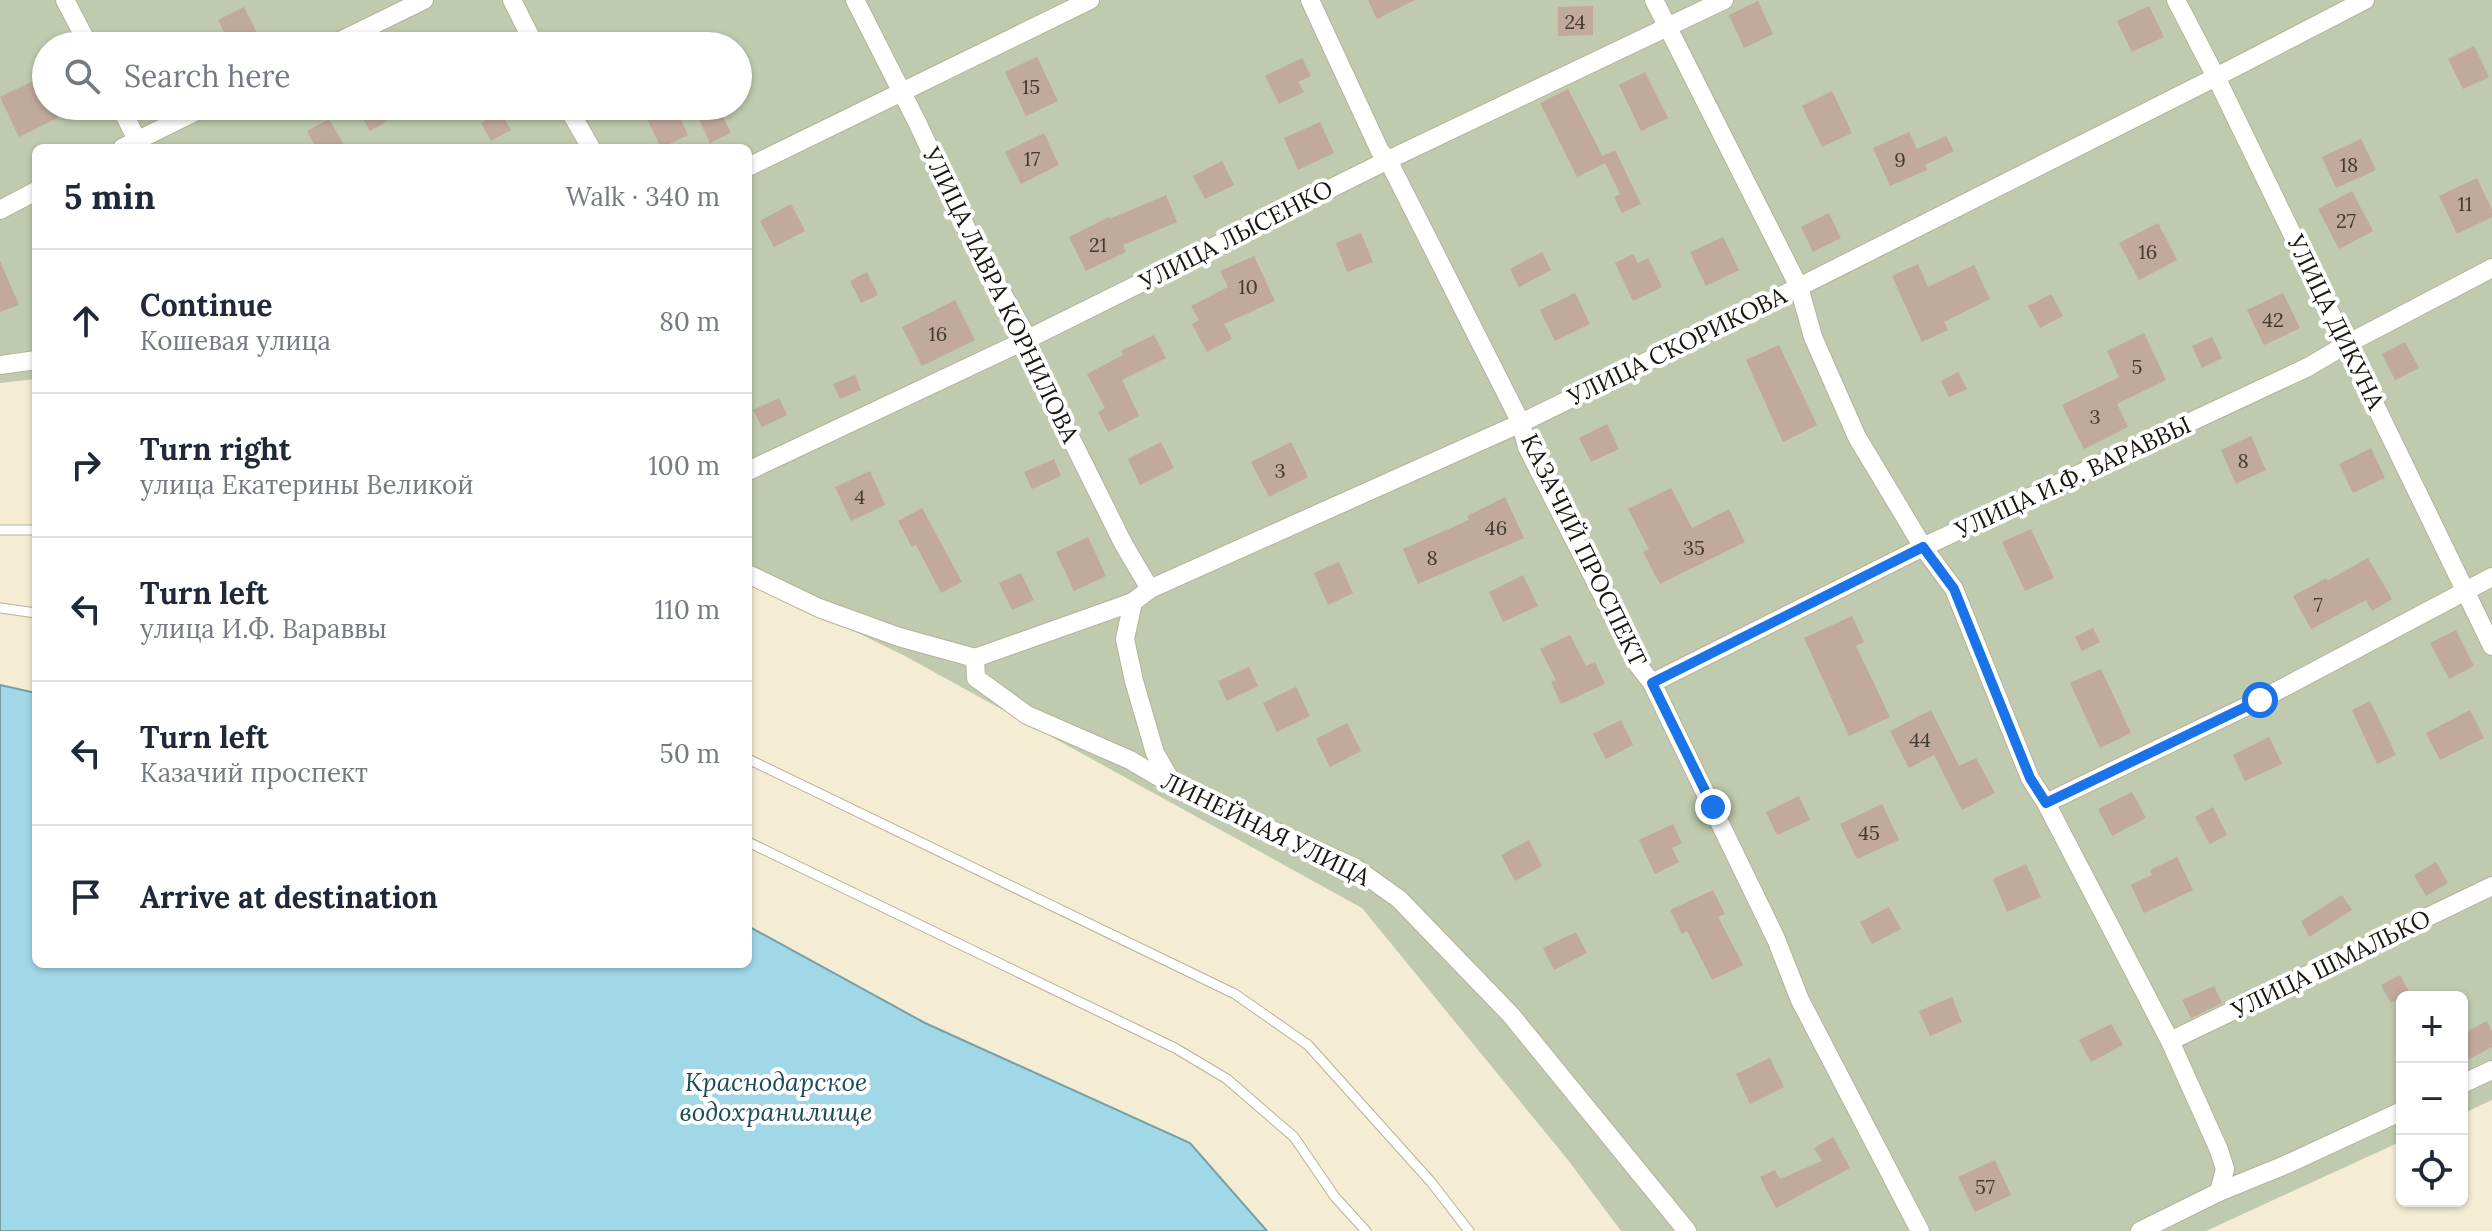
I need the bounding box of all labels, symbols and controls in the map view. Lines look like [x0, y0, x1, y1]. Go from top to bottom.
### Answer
house number: 24 [1564, 9, 1586, 34]
search box [32, 32, 752, 120]
icon: search [60, 54, 104, 98]
text: Search here [124, 57, 291, 95]
house number: 15 [1022, 74, 1040, 99]
street label: УЛИЦА ЛАВРА КОРНИЛОВА [915, 141, 1087, 449]
house number: 17 [1024, 146, 1040, 171]
house number: 9 [1894, 147, 1906, 172]
house number: 18 [2340, 152, 2358, 177]
street label: УЛИЦА ЛЫСЕНКО [1133, 173, 1338, 298]
text: 5 min [64, 175, 155, 218]
text: Walk · 340 m [566, 180, 720, 213]
house number: 11 [2458, 191, 2472, 216]
house number: 27 [2336, 208, 2356, 233]
street label: УЛИЦА ДИКУНА [2280, 229, 2392, 415]
house number: 21 [1089, 232, 1107, 257]
house number: 16 [2139, 239, 2157, 264]
house number: 10 [1238, 274, 1258, 299]
street label: УЛИЦА СКОРИКОВА [1562, 279, 1792, 413]
text: Continue [140, 286, 272, 324]
icon: ahead [64, 299, 108, 343]
text: 80 m [659, 305, 720, 338]
house number: 42 [2262, 307, 2284, 332]
house number: 16 [929, 321, 947, 346]
text: Кошевая улица [140, 324, 331, 357]
house number: 5 [2132, 354, 2142, 379]
house number: 3 [2089, 404, 2101, 429]
street label: УЛИЦА И.Ф. ВАРАВВЫ [1949, 409, 2196, 546]
street label: КАЗАЧИЙ ПРОСПЕКТ [1514, 428, 1654, 672]
text: Turn right [140, 430, 291, 468]
icon: right [64, 443, 108, 487]
house number: 8 [2237, 448, 2249, 473]
text: 100 m [648, 449, 720, 482]
house number: 3 [1274, 458, 1286, 483]
text: улица Екатерины Великой [140, 468, 474, 501]
house number: 4 [855, 484, 866, 509]
house number: 46 [1485, 515, 1507, 540]
house number: 35 [1683, 535, 1705, 560]
house number: 8 [1426, 545, 1438, 570]
text: Turn left [140, 574, 268, 612]
icon: left [64, 587, 108, 631]
house number: 7 [2313, 592, 2323, 617]
text: 110 m [655, 593, 720, 626]
text: улица И.Ф. Вараввы [140, 612, 387, 645]
route start [2242, 682, 2278, 718]
text: Turn left [140, 718, 268, 756]
house number: 44 [1909, 727, 1931, 752]
icon: left [64, 731, 108, 775]
text: 50 m [660, 737, 720, 770]
text: Казачий проспект [140, 756, 368, 789]
street label: ЛИНЕЙНАЯ УЛИЦА [1157, 765, 1376, 893]
route end [1695, 789, 1731, 825]
house number: 45 [1858, 820, 1880, 845]
icon: arrive [64, 875, 108, 919]
text: Arrive at destination [140, 878, 438, 916]
street label: УЛИЦА ШМАЛЬКО [2226, 902, 2435, 1026]
map controls [2396, 991, 2468, 1207]
button: + [2396, 991, 2468, 1063]
button: − [2396, 1063, 2468, 1135]
water label: Краснодарское водохранилище [680, 1065, 872, 1128]
button: locate [2396, 1135, 2468, 1207]
house number: 57 [1975, 1174, 1995, 1199]

